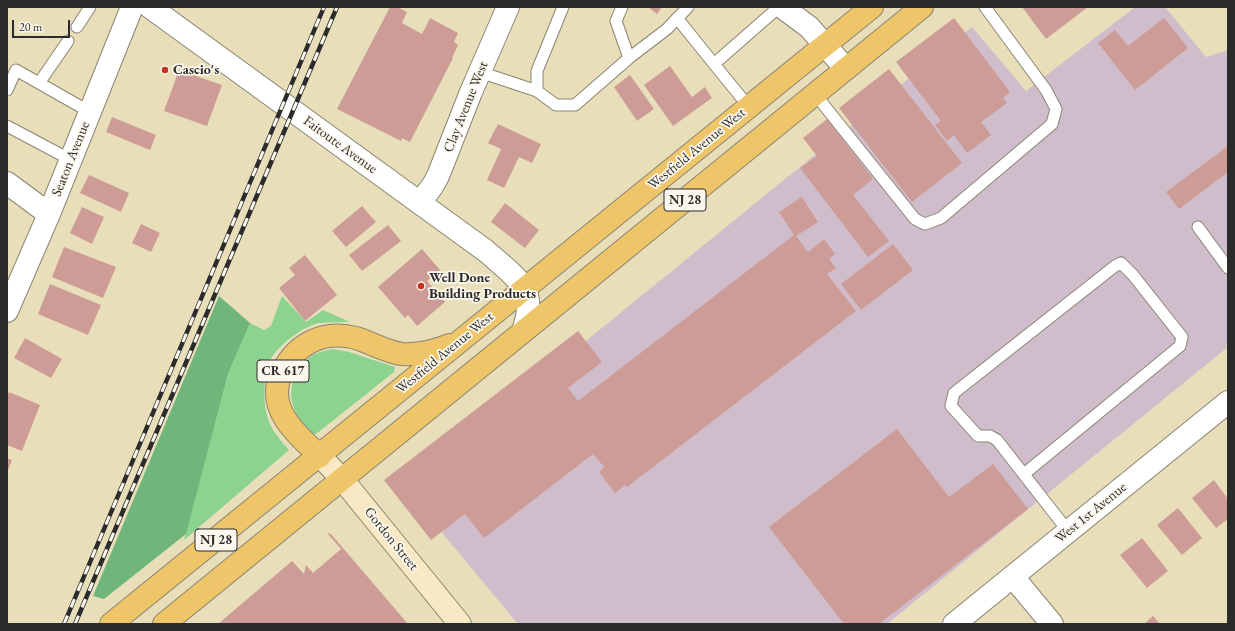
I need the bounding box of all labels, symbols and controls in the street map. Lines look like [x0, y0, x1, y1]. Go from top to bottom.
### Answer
scale bar [14, 12, 72, 38]
text: 20 m [19, 19, 42, 35]
street label: Clay Avenue West [440, 59, 492, 155]
place label: Cascio's [173, 62, 219, 78]
marker: Cascio's [160, 65, 170, 75]
street label: Westfield Avenue West [645, 105, 749, 193]
street label: Faitoute Avenue [300, 113, 380, 177]
street label: Seaton Avenue [48, 119, 94, 199]
road number: NJ 28 [664, 189, 706, 211]
place label: Well Done Building Products [429, 270, 536, 302]
marker: Well Done Building Products [416, 281, 426, 291]
street label: Westfield Avenue West [393, 309, 497, 397]
road number: CR 617 [257, 360, 309, 382]
street label: West 1st Avenue [1052, 479, 1130, 547]
street label: Gordon Street [360, 504, 422, 574]
road number: NJ 28 [195, 529, 237, 551]

